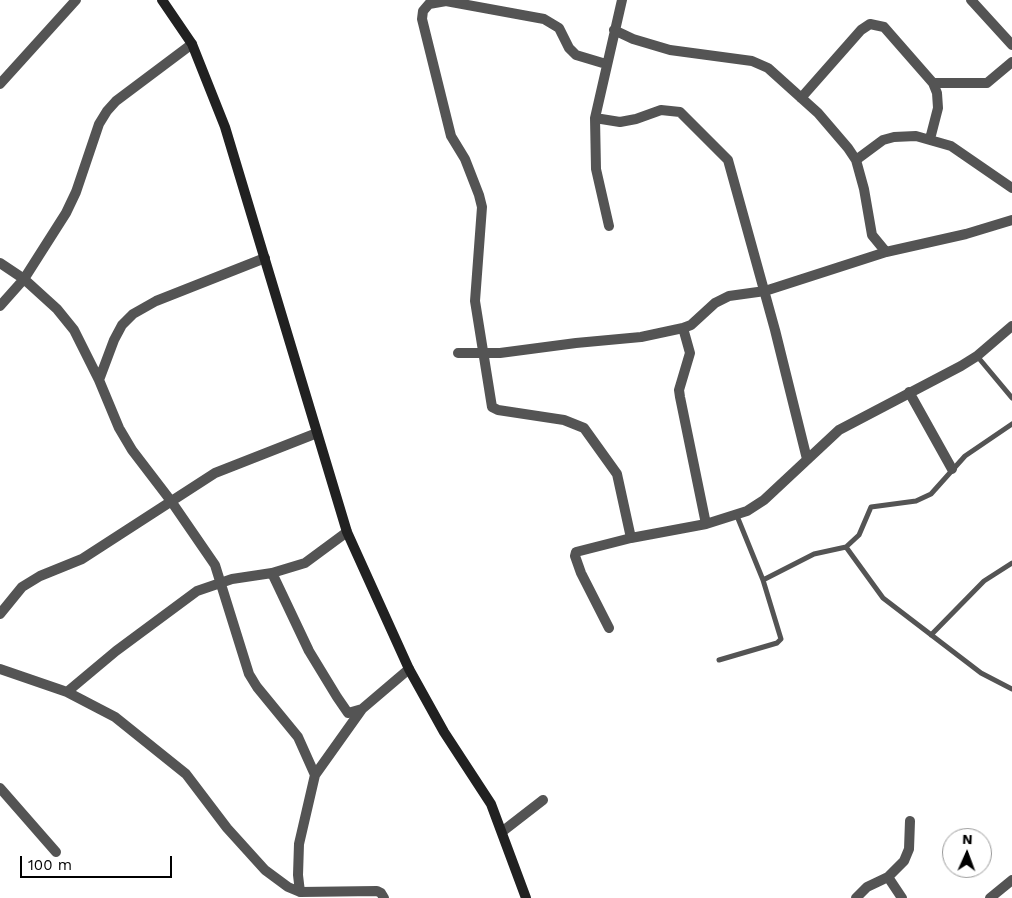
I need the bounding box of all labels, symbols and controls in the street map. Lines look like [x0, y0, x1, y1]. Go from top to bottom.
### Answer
north arrow [942, 828, 992, 878]
text: N [962, 831, 973, 847]
scale bar [22, 846, 175, 878]
text: 100 m [28, 856, 72, 874]

